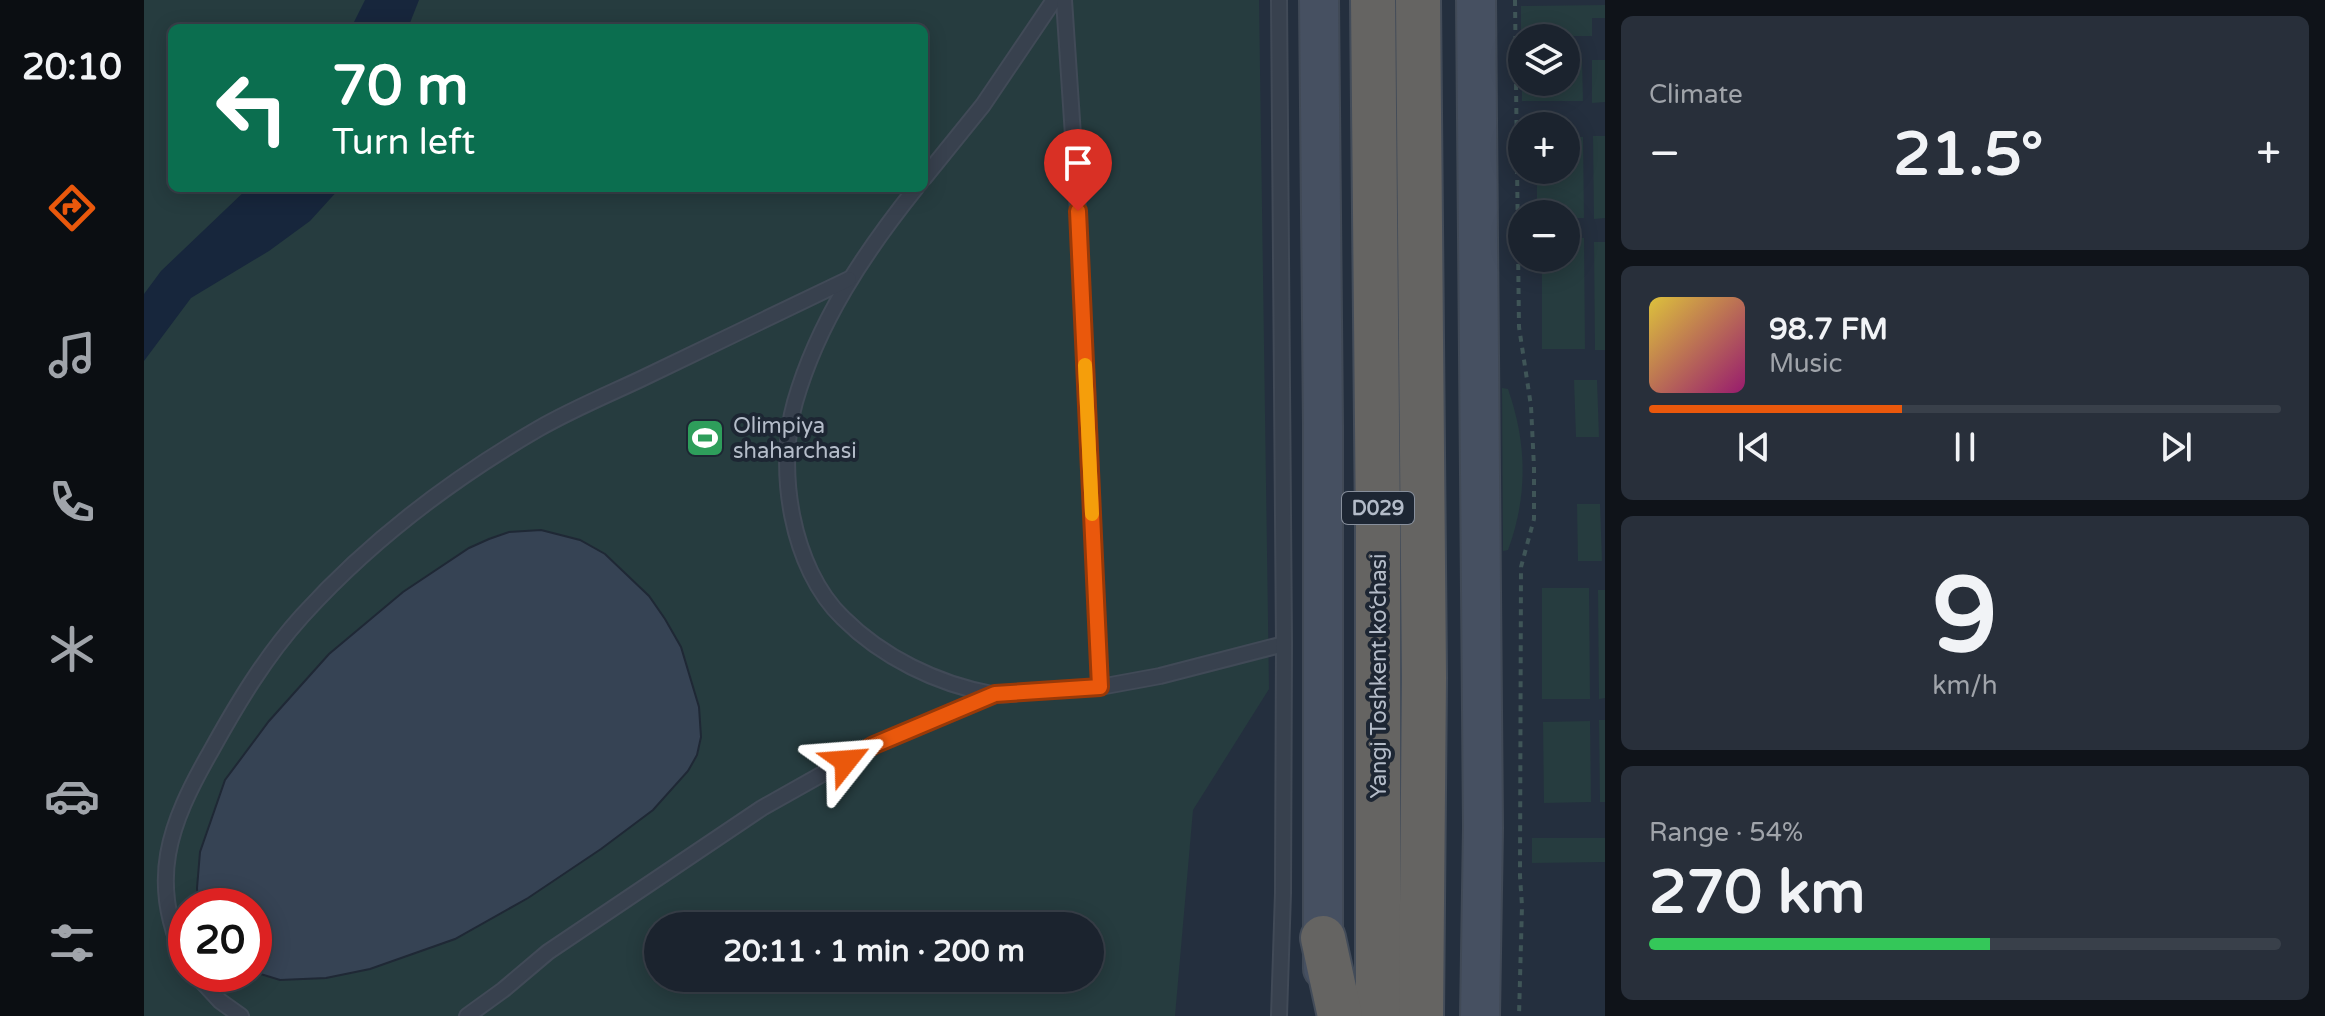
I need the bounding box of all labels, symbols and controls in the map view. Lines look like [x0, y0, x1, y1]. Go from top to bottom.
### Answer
map controls [1508, 24, 1580, 272]
button: layers [1508, 24, 1580, 96]
text: 20:10 [22, 46, 122, 89]
text: 70 m [332, 53, 468, 120]
icon: left [200, 56, 304, 160]
text: Climate [1649, 79, 1743, 110]
button: + [1508, 112, 1580, 184]
text: 21.5° [1893, 119, 2043, 191]
text: Turn left [332, 121, 475, 164]
text: − [1649, 128, 1680, 181]
text: + [2256, 128, 2281, 181]
pin [1044, 129, 1112, 211]
icon: arrive [1056, 141, 1100, 185]
icon: directions [44, 180, 100, 236]
button: − [1508, 200, 1580, 272]
text: 98.7 FM [1769, 311, 1888, 348]
icon: music [44, 327, 100, 383]
text: Music [1769, 348, 1842, 379]
place label: Olimpiya shaharchasi [733, 413, 857, 464]
sports icon: Olimpiya shaharchasi [684, 417, 726, 459]
icon: previous [1732, 425, 1776, 469]
icon: pause [1943, 425, 1987, 469]
icon: next [2154, 425, 2198, 469]
icon: phone [44, 474, 100, 530]
road number: D029 [1342, 492, 1414, 524]
street label: Yangi Toshkent ko‘chasi [1366, 553, 1392, 799]
text: 9 [1932, 555, 1998, 680]
icon: climate [44, 621, 100, 677]
text: km/h [1932, 670, 1998, 701]
position arrow [804, 719, 888, 803]
icon: car [44, 768, 100, 824]
text: Range · 54% [1649, 817, 1803, 848]
text: 270 km [1649, 857, 1865, 929]
speed limit sign: 20 [168, 888, 272, 992]
icon: filters [44, 915, 100, 971]
text: 20:11 · 1 min · 200 m [723, 933, 1025, 970]

